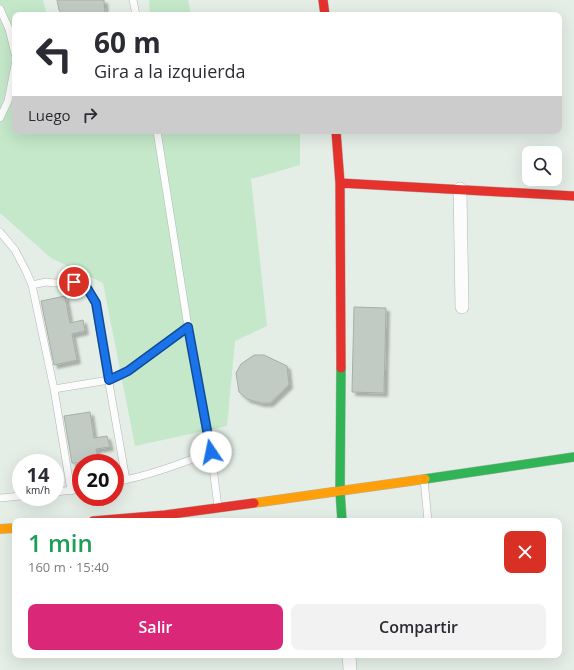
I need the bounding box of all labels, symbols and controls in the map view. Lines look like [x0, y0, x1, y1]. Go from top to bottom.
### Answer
text: 60 m [94, 23, 161, 61]
icon: left [28, 28, 80, 80]
text: Gira a la izquierda [94, 59, 246, 83]
icon: right [79, 104, 101, 126]
text: Luego [28, 105, 71, 125]
map controls [522, 146, 562, 186]
button: search [522, 146, 562, 186]
pin [57, 265, 91, 299]
icon: arrive [63, 271, 85, 293]
position arrow [190, 431, 232, 473]
speed limit sign: 20 [72, 454, 124, 506]
text: 14 [27, 461, 49, 488]
text: km/h [26, 483, 50, 497]
text: 1 min [28, 526, 93, 559]
button: close [504, 531, 546, 573]
text: 160 m · 15:40 [28, 558, 109, 576]
button: Salir [28, 604, 283, 650]
button: Compartir [291, 604, 546, 650]

